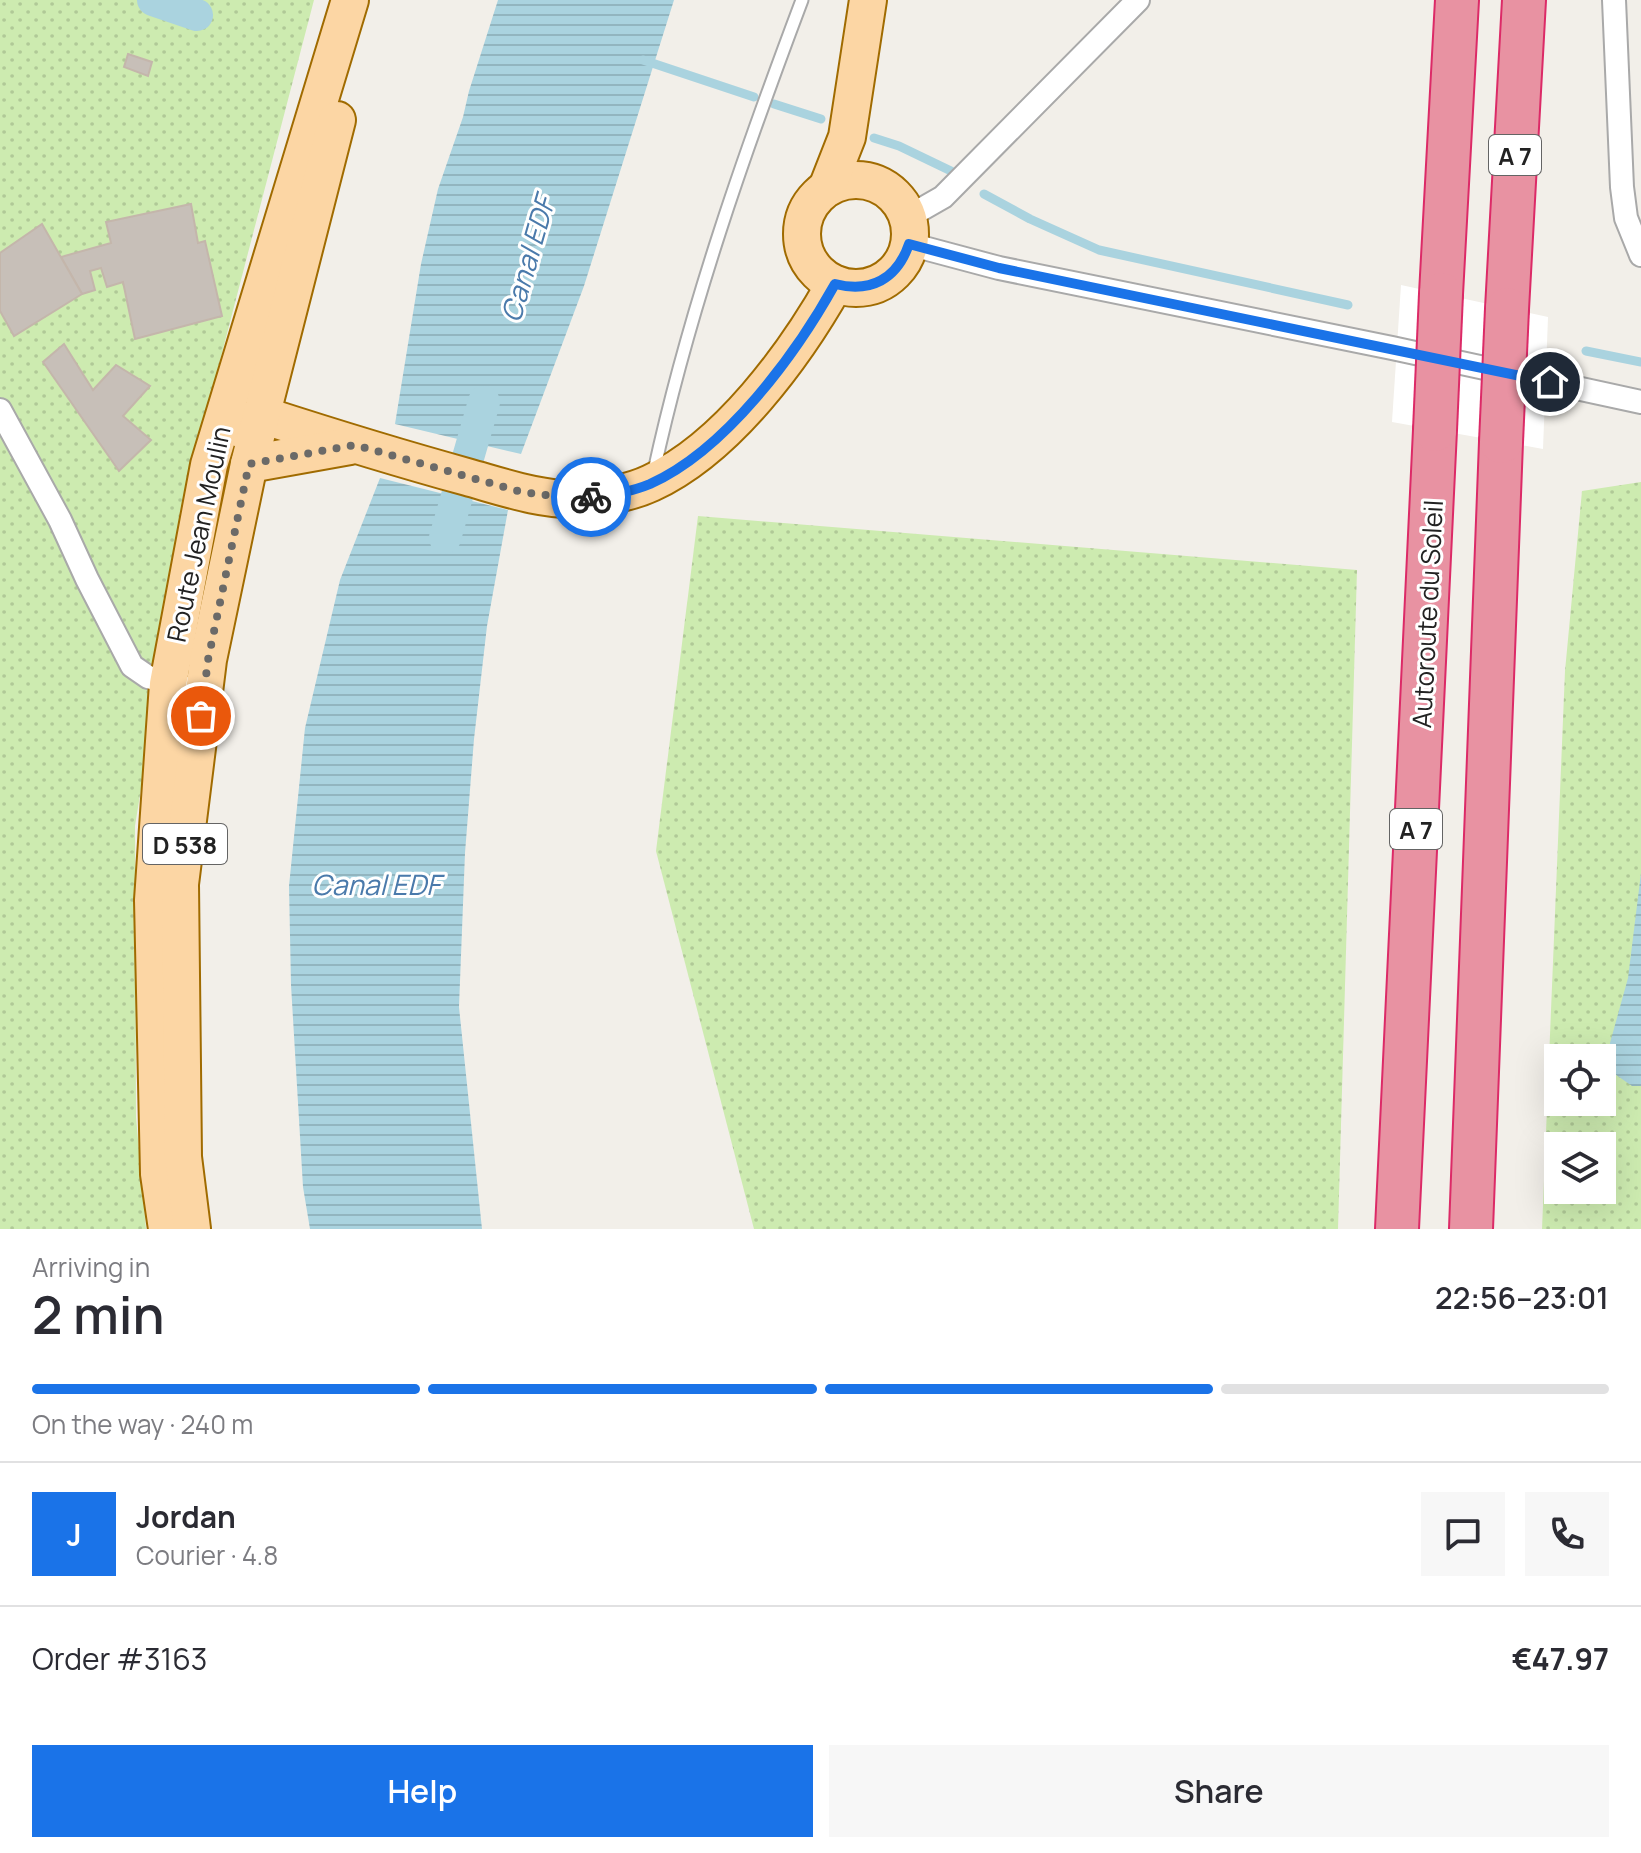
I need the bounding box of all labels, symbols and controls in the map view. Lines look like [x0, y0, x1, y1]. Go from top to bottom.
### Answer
road number: A 7 [1489, 135, 1541, 175]
water label: Canal EDF [491, 187, 564, 326]
pin [1516, 348, 1584, 416]
icon: home [1528, 360, 1572, 404]
street label: Route Jean Moulin [158, 423, 238, 645]
courier [551, 457, 631, 537]
icon: bike [569, 475, 613, 519]
street label: Autoroute du Soleil [1403, 499, 1451, 729]
pin [167, 682, 235, 750]
icon: bag [179, 694, 223, 738]
road number: A 7 [1390, 809, 1442, 849]
road number: D 538 [143, 824, 227, 864]
water label: Canal EDF [312, 865, 445, 903]
map controls [1544, 1044, 1616, 1204]
button: locate [1544, 1044, 1616, 1116]
button: layers [1544, 1132, 1616, 1204]
text: Arriving in [32, 1249, 150, 1285]
text: 22:56–23:01 [1435, 1277, 1609, 1318]
text: 2 min [32, 1279, 165, 1350]
text: On the way · 240 m [32, 1406, 253, 1442]
button: chat [1421, 1492, 1505, 1576]
button: phone [1525, 1492, 1609, 1576]
text: Jordan [136, 1496, 236, 1537]
text: J [66, 1514, 82, 1555]
text: Courier · 4.8 [136, 1537, 278, 1573]
text: Order #3163 [32, 1638, 207, 1679]
text: €47.97 [1512, 1638, 1609, 1679]
button: Help [32, 1745, 813, 1837]
button: Share [829, 1745, 1609, 1837]

